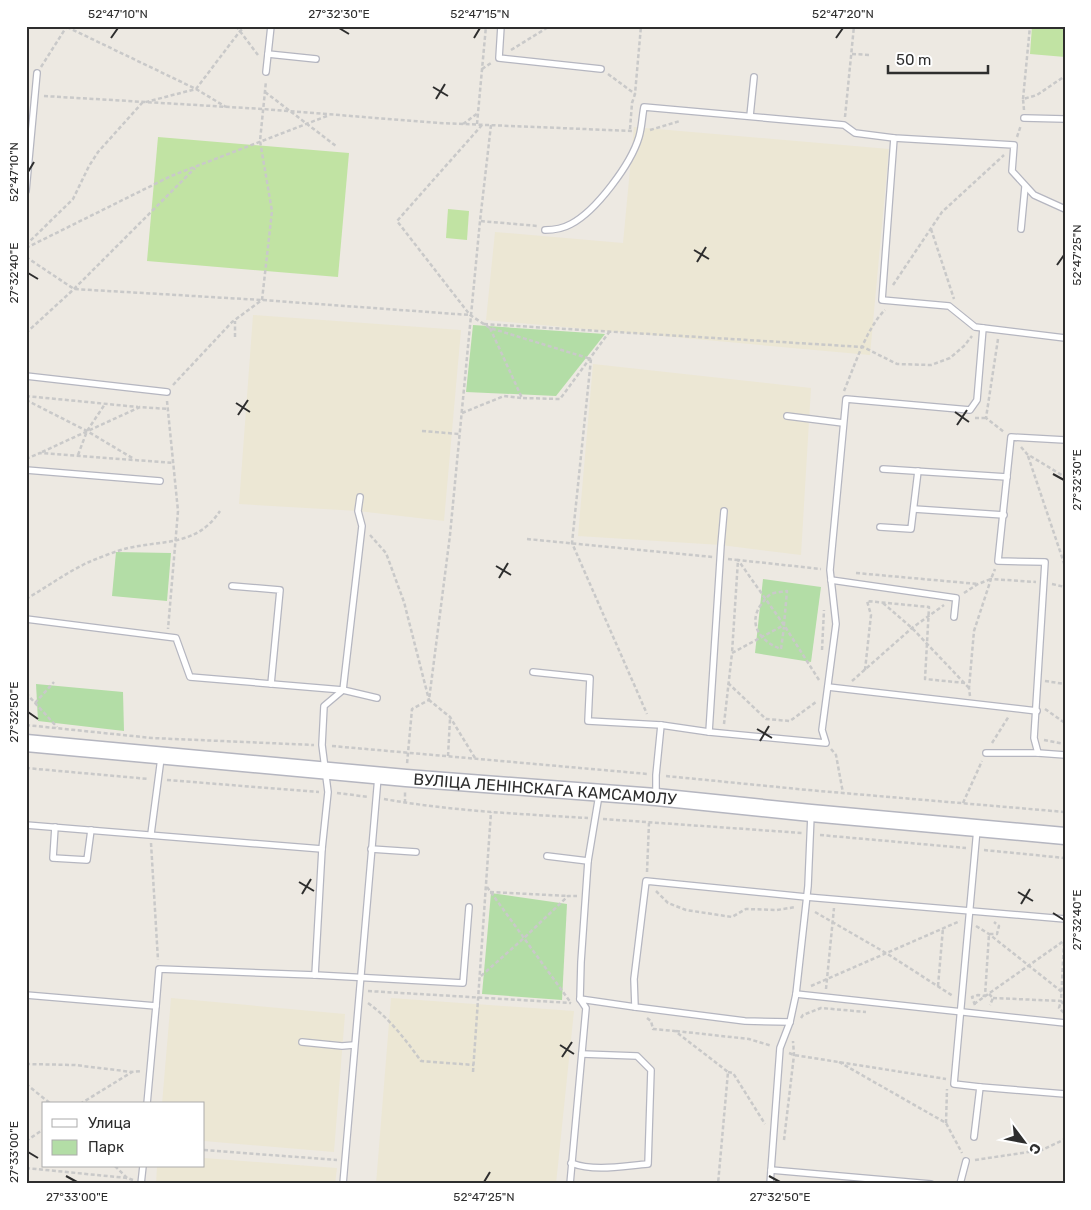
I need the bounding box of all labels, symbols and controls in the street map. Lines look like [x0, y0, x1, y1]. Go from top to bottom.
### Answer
text: 52°47'10"N [88, 7, 148, 21]
text: 27°32'30"E [308, 7, 370, 21]
text: 52°47'15"N [450, 7, 510, 21]
text: 52°47'20"N [812, 7, 874, 21]
scale bar [888, 42, 988, 74]
text: 50 m [896, 51, 931, 69]
text: 52°47'10"N [7, 142, 21, 202]
text: 52°47'25"N [1070, 224, 1084, 286]
text: 27°32'40"E [7, 243, 21, 303]
text: 27°32'30"E [1070, 449, 1084, 511]
text: 27°32'50"E [7, 681, 21, 743]
street label: ВУЛІЦА ЛЕНІНСКАГА КАМСАМОЛУ [413, 769, 678, 809]
text: 27°32'40"E [1070, 890, 1084, 950]
legend [42, 1102, 205, 1168]
text: Улица [88, 1114, 131, 1132]
north arrow [998, 1118, 1048, 1168]
text: 27°33'00"E [7, 1121, 21, 1183]
text: Парк [88, 1138, 124, 1156]
text: С [1025, 1140, 1044, 1157]
text: 27°33'00"E [46, 1190, 108, 1204]
text: 52°47'25"N [453, 1190, 515, 1204]
text: 27°32'50"E [749, 1190, 811, 1204]

